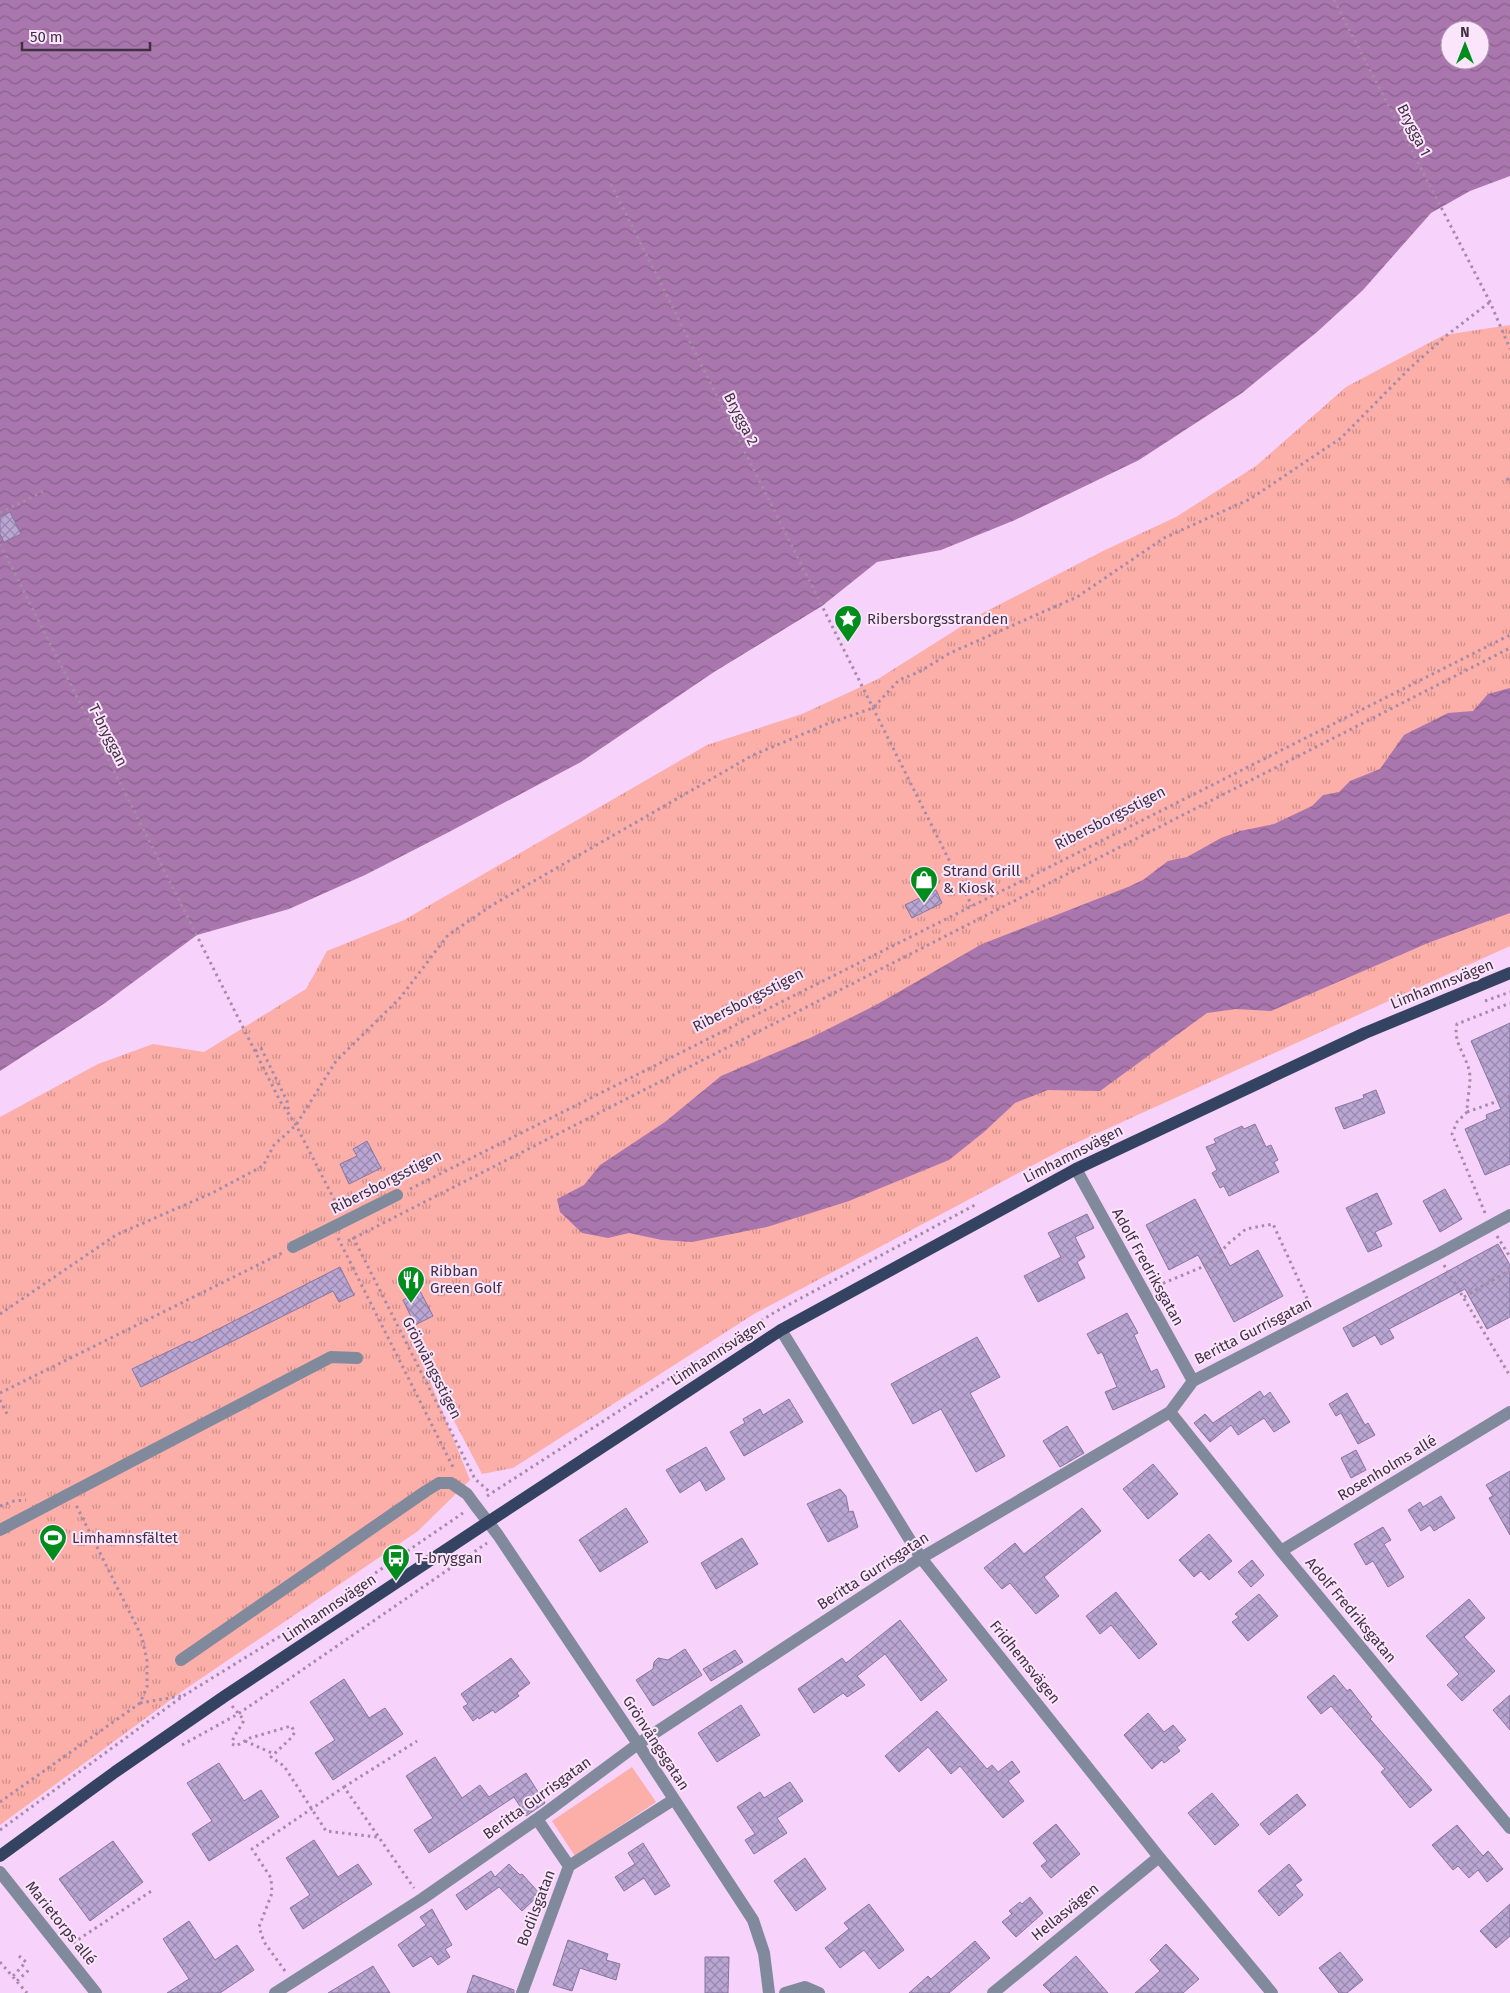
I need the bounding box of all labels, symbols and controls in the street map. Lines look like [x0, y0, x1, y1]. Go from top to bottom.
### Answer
scale bar [22, 20, 150, 52]
north arrow [1440, 20, 1490, 70]
text: N [1460, 24, 1470, 41]
text: 50 m [30, 28, 63, 46]
street label: Brygga 1 [1393, 101, 1435, 159]
street label: Brygga 2 [720, 389, 762, 449]
place icon: Ribersborgsstranden [833, 604, 863, 643]
place label: Ribersborgsstranden [867, 610, 1008, 628]
street label: T-bryggan [85, 701, 131, 769]
street label: Ribersborgsstigen [1052, 782, 1168, 854]
place label: Strand Grill & Kiosk [943, 862, 1021, 897]
shop icon: Strand Grill & Kiosk [909, 865, 939, 904]
street label: Limhamnsvägen [1388, 955, 1496, 1013]
street label: Ribersborgsstigen [690, 964, 806, 1036]
street label: Limhamnsvägen [1020, 1121, 1126, 1187]
street label: Ribersborgsstigen [328, 1146, 444, 1218]
street label: Adolf Fredriksgatan [1108, 1205, 1188, 1329]
place label: Ribban Green Golf [430, 1262, 503, 1297]
restaurant icon: Ribban Green Golf [396, 1265, 426, 1304]
street label: Beritta Gurrisgatan [1191, 1294, 1315, 1368]
street label: Grönvångsstigen [399, 1314, 465, 1422]
street label: Limhamnsvägen [667, 1315, 769, 1389]
street label: Rosenholms allé [1334, 1431, 1440, 1505]
sports icon: Limhamnsfältet [38, 1523, 68, 1562]
street label: Beritta Gurrisgatan [814, 1528, 932, 1614]
place label: Limhamnsfältet [72, 1529, 179, 1547]
bus stop icon: T-bryggan [381, 1543, 411, 1582]
place label: T-bryggan [415, 1549, 482, 1567]
street label: Adolf Fredriksgatan [1302, 1554, 1400, 1666]
street label: Limhamnsvägen [279, 1570, 379, 1646]
street label: Fridhemsvägen [986, 1617, 1064, 1707]
street label: Grönvångsgatan [619, 1692, 693, 1794]
street label: Beritta Gurrisgatan [479, 1753, 595, 1843]
street label: Bodilsgatan [513, 1867, 559, 1949]
street label: Marietorps allé [22, 1877, 100, 1969]
street label: Hellasvägen [1028, 1879, 1102, 1945]

